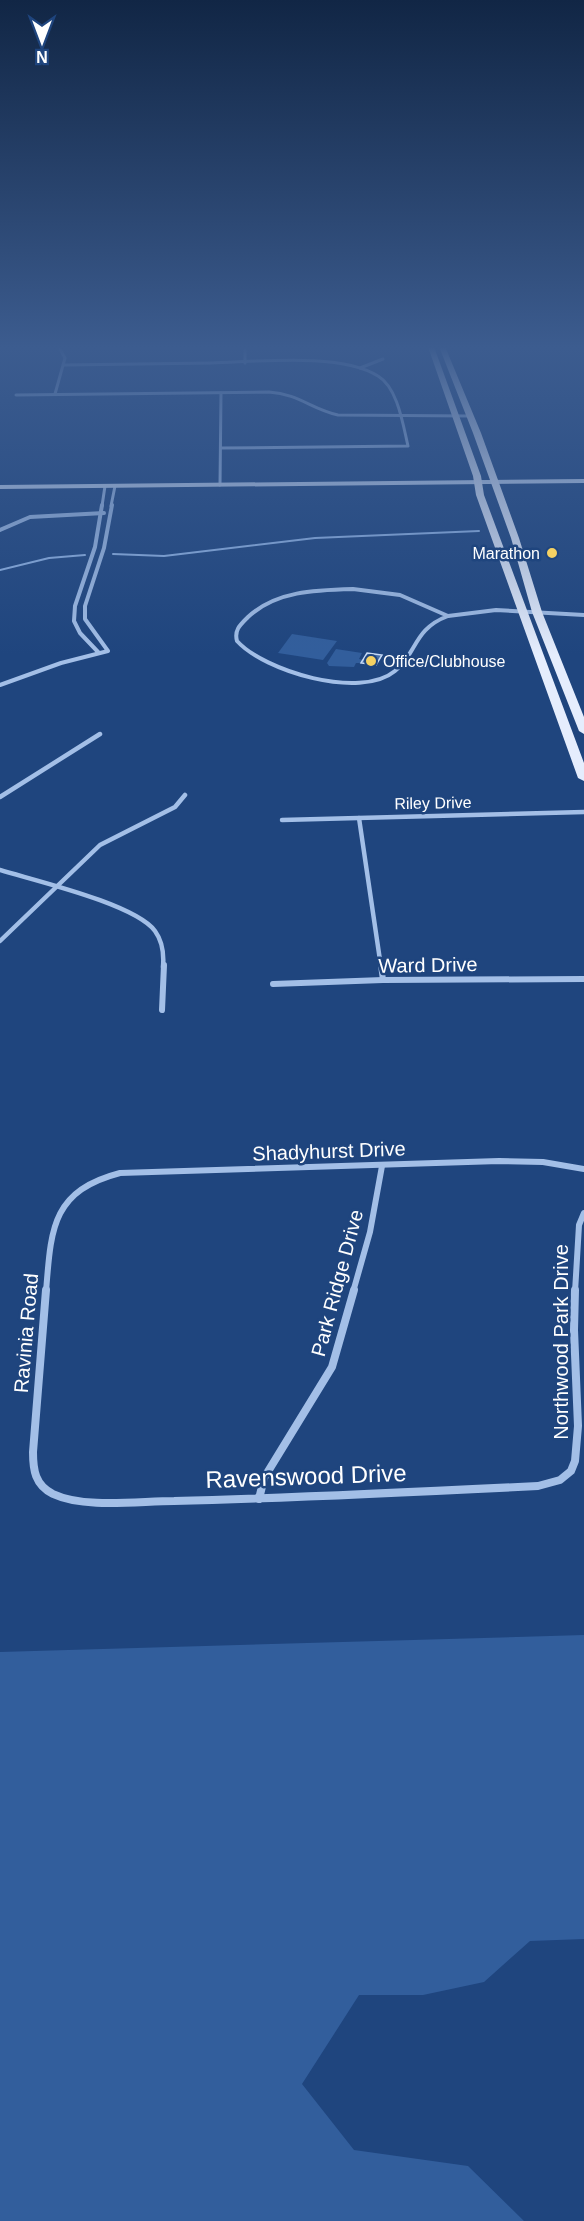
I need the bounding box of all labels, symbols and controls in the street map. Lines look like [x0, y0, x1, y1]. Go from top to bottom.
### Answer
north arrow [12, 12, 72, 72]
text: N [36, 48, 48, 65]
place label: Marathon [472, 545, 540, 562]
marker: Marathon [545, 546, 559, 560]
place label: Office/Clubhouse [383, 653, 506, 670]
marker: Office/Clubhouse [364, 654, 378, 668]
street label: Riley Drive [394, 794, 472, 812]
street label: Ward Drive [378, 953, 478, 977]
street label: Shadyhurst Drive [252, 1137, 406, 1165]
street label: Park Ridge Drive [307, 1207, 367, 1359]
street label: Northwood Park Drive [550, 1244, 572, 1440]
street label: Ravinia Road [10, 1272, 42, 1394]
street label: Ravenswood Drive [205, 1459, 407, 1493]

